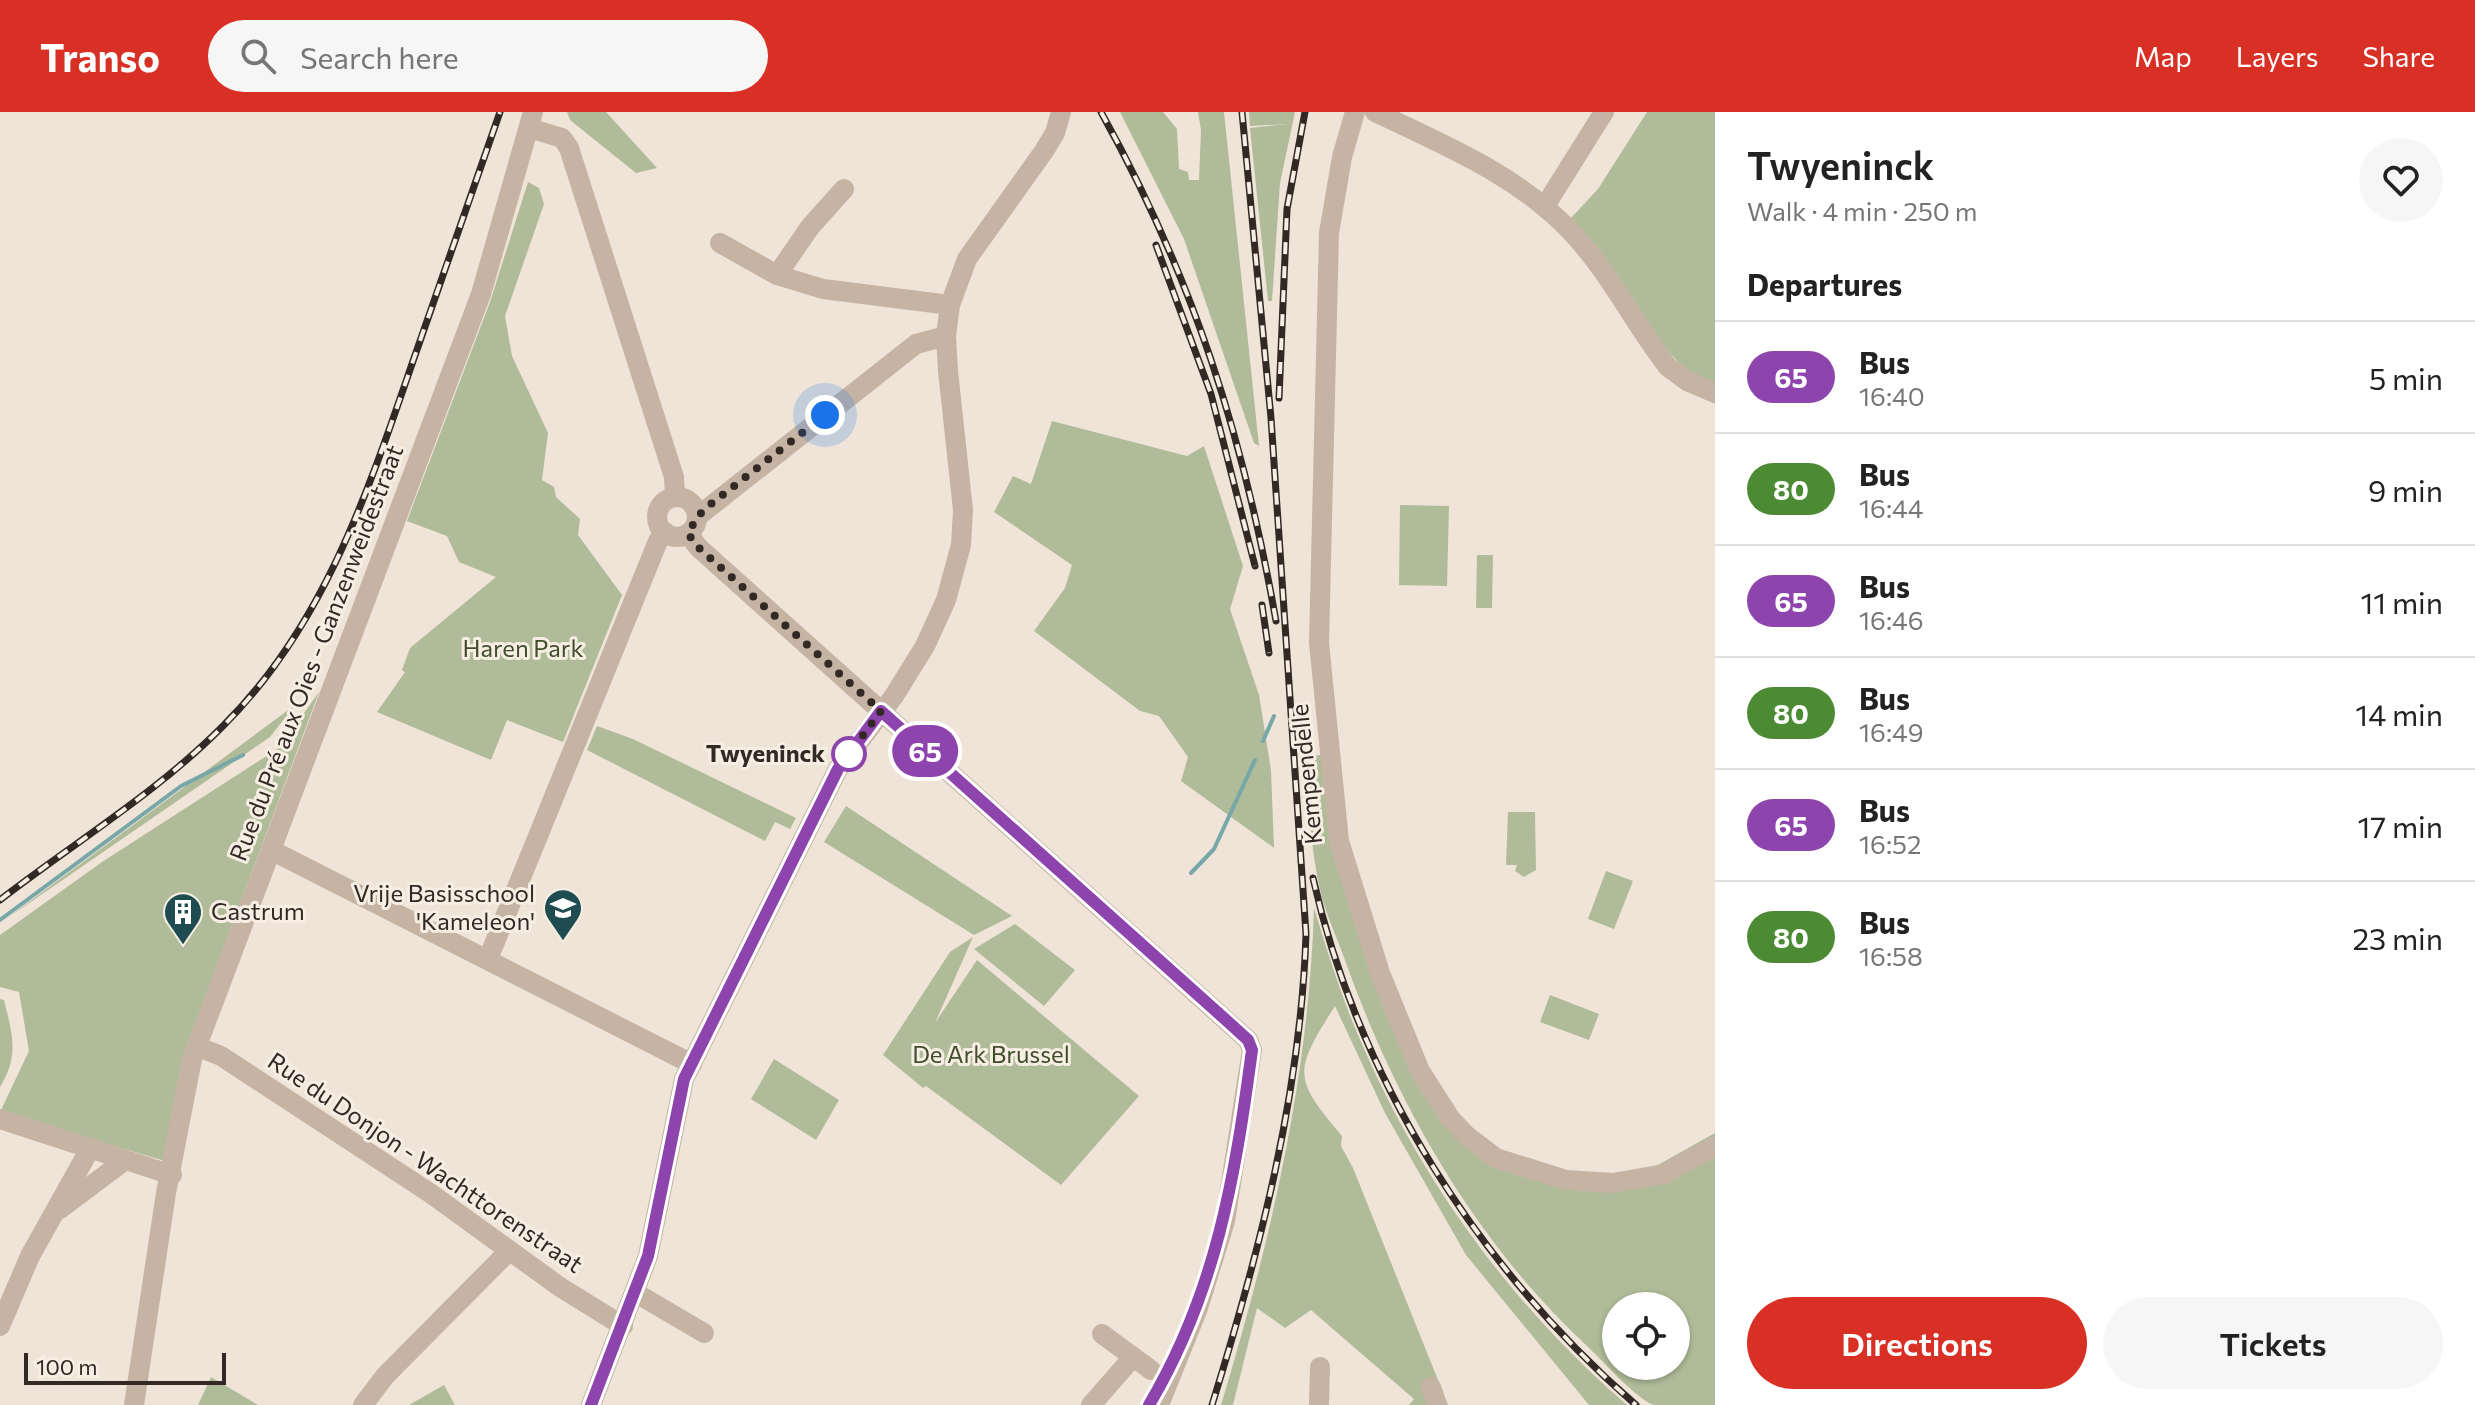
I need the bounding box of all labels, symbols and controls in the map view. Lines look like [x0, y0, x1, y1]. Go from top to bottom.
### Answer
search box [208, 20, 768, 92]
text: Transo [40, 33, 160, 80]
icon: search [236, 34, 280, 78]
text: Search here [300, 38, 459, 75]
text: Map [2134, 39, 2192, 73]
text: Layers [2236, 39, 2318, 73]
text: Share [2362, 39, 2435, 73]
button: heart [2359, 138, 2443, 222]
text: Twyeninck [1747, 141, 1934, 188]
text: Walk · 4 min · 250 m [1747, 195, 1977, 226]
text: Departures [1747, 265, 1902, 302]
text: Bus [1859, 343, 1910, 380]
text: 5 min [2369, 359, 2443, 396]
text: 65 [1774, 360, 1808, 394]
text: 16:40 [1859, 380, 1925, 411]
your location [805, 395, 845, 435]
street label: Rue du Pré aux Oies - Ganzenweidestraat [223, 440, 409, 864]
text: Bus [1859, 455, 1910, 492]
text: 9 min [2368, 471, 2443, 508]
text: 80 [1773, 472, 1809, 506]
text: 16:44 [1859, 492, 1923, 523]
text: Bus [1859, 567, 1910, 604]
text: 11 min [2361, 583, 2443, 620]
text: 65 [1774, 584, 1808, 618]
text: 16:46 [1859, 604, 1923, 635]
park label: Haren Park [463, 633, 583, 662]
text: Bus [1859, 679, 1910, 716]
text: 14 min [2355, 695, 2443, 732]
text: 80 [1773, 696, 1809, 730]
street label: Kempendelle [1284, 703, 1327, 846]
text: 16:49 [1859, 716, 1923, 747]
line badge: 65 [889, 725, 961, 777]
text: 65 [908, 734, 942, 768]
marker: Twyeninck [832, 737, 866, 771]
place label: Twyeninck [706, 738, 825, 767]
text: Bus [1859, 791, 1910, 828]
text: 17 min [2358, 807, 2443, 844]
text: 65 [1774, 808, 1808, 842]
text: 16:52 [1859, 828, 1921, 859]
place label: Vrije Basisschool 'Kameleon' [353, 878, 535, 935]
school or university icon: Vrije Basisschool 'Kameleon' [542, 887, 584, 942]
building icon: Castrum [162, 891, 204, 946]
place label: Castrum [211, 896, 305, 925]
text: Bus [1859, 903, 1910, 940]
text: 23 min [2352, 919, 2443, 956]
text: 80 [1773, 920, 1809, 954]
text: 16:58 [1859, 940, 1923, 971]
park label: De Ark Brussel [912, 1039, 1070, 1068]
street label: Rue du Donjon - Wachttorenstraat [263, 1045, 589, 1278]
map controls [1602, 1292, 1690, 1380]
button: locate [1602, 1292, 1690, 1380]
button: Directions [1747, 1297, 2087, 1389]
button: Tickets [2103, 1297, 2443, 1389]
scale bar [24, 1349, 226, 1385]
text: 100 m [36, 1353, 98, 1380]

